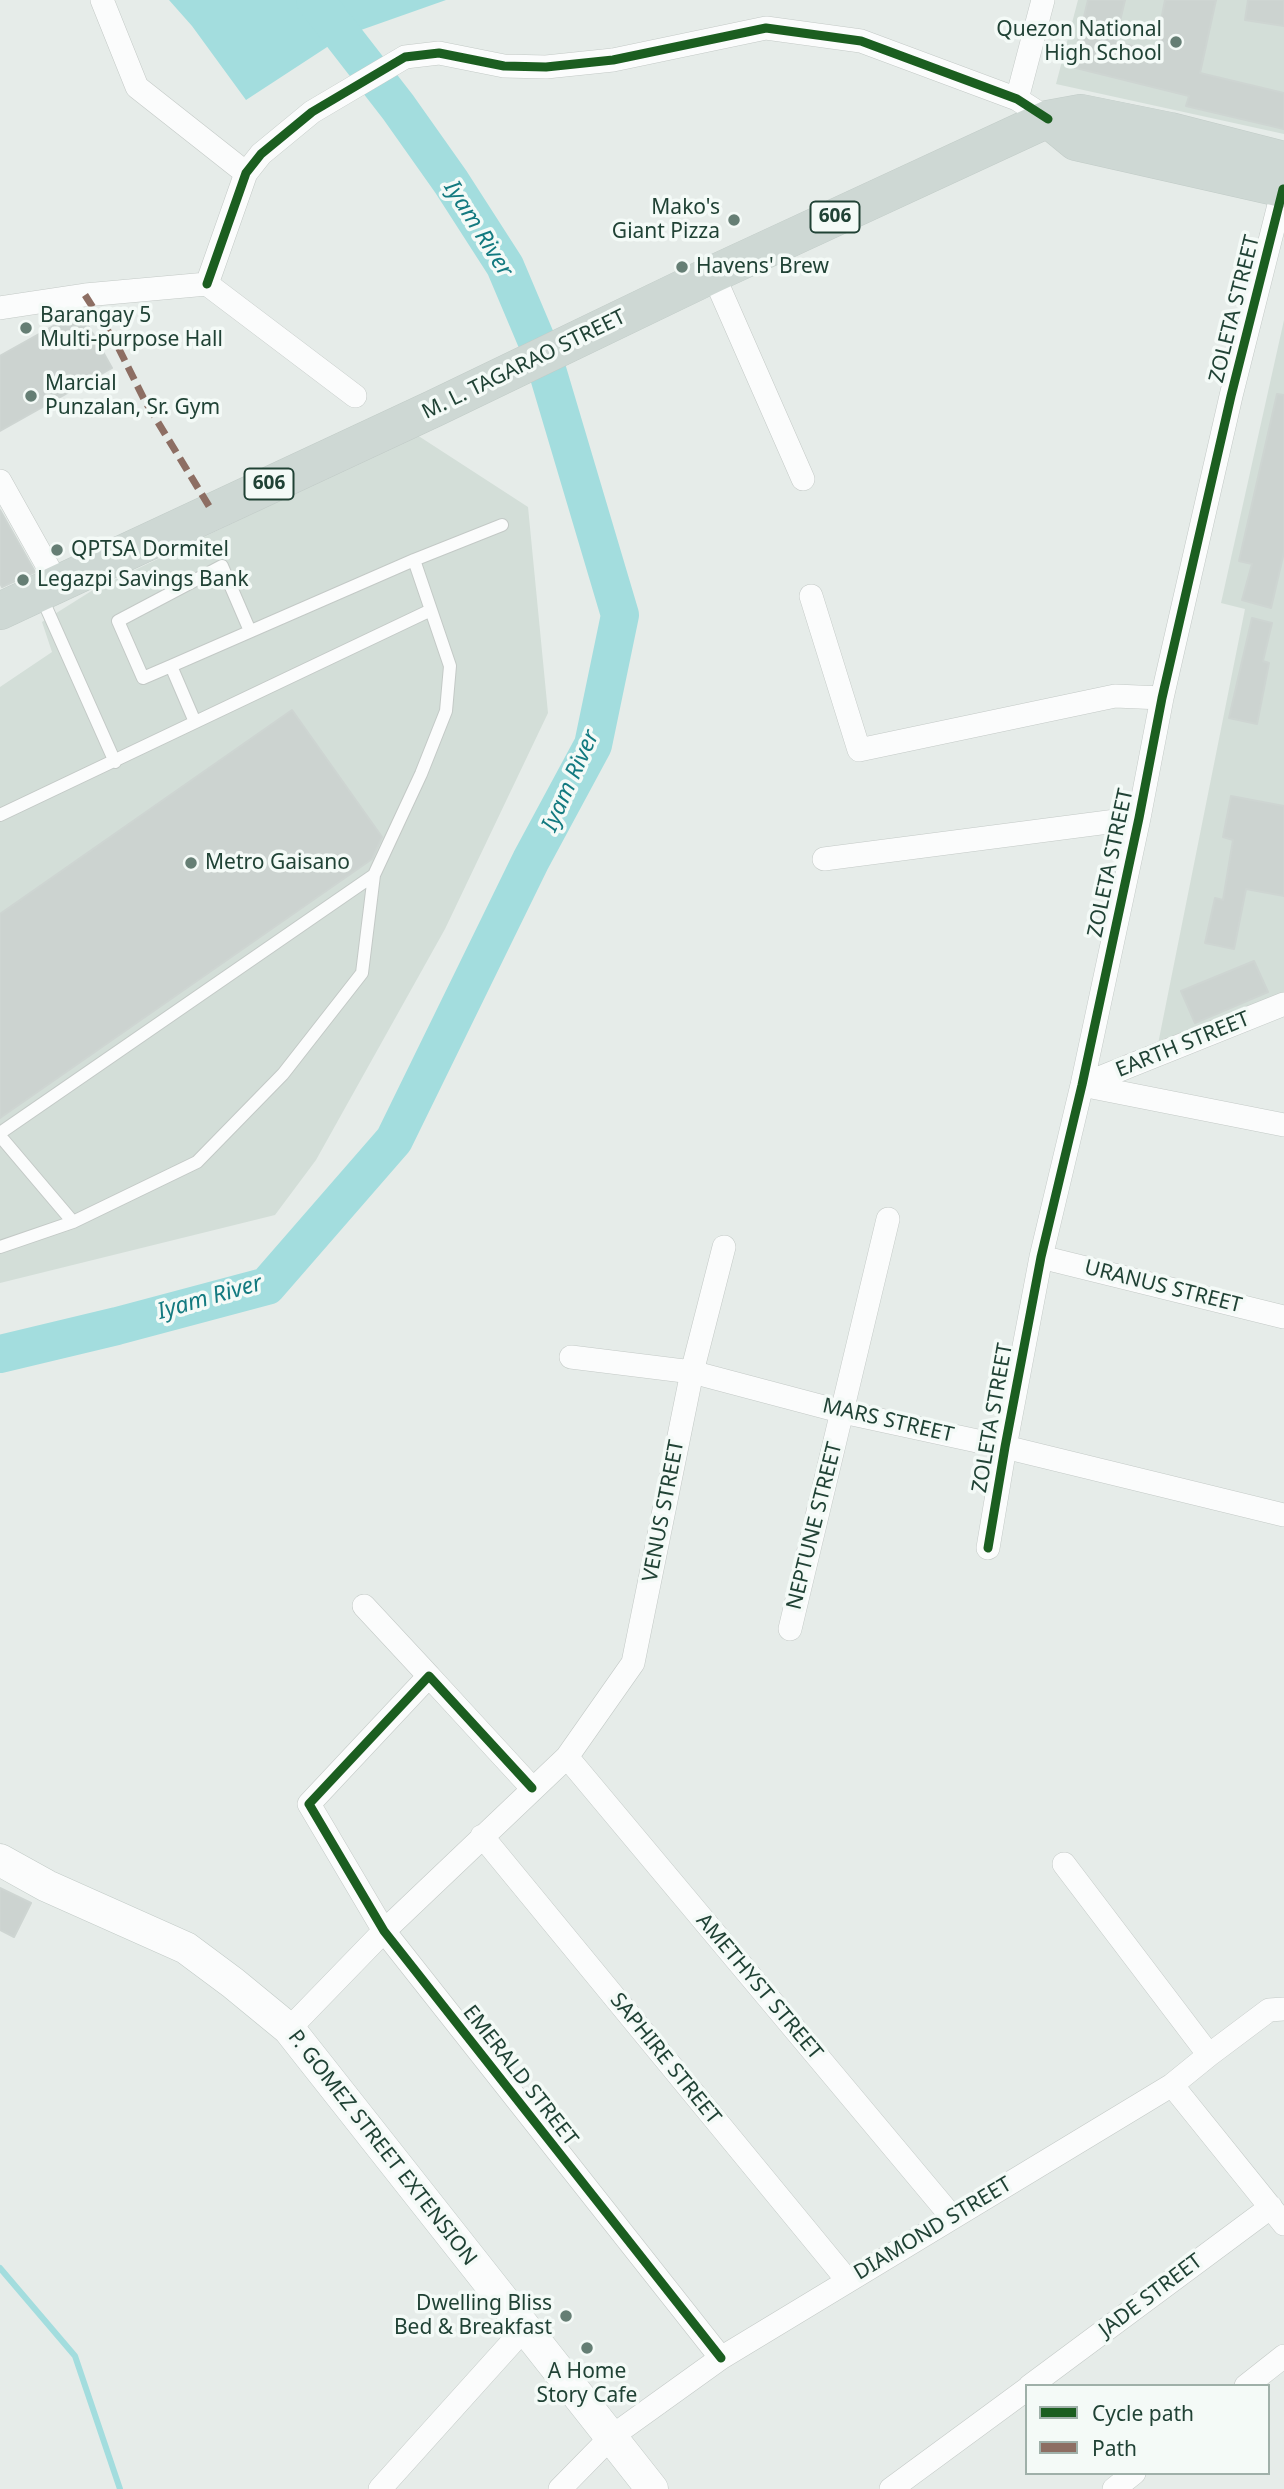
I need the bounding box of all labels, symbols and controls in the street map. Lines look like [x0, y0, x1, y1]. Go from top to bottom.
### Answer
place label: Quezon National High School [996, 17, 1162, 67]
marker: Quezon National High School [1168, 34, 1184, 50]
water label: Iyam River [438, 176, 518, 282]
place label: Mako's Giant Pizza [612, 195, 720, 245]
road number: 606 [810, 202, 860, 232]
marker: Mako's Giant Pizza [726, 212, 742, 228]
street label: ZOLETA STREET [1204, 233, 1266, 385]
place label: Havens' Brew [696, 254, 829, 280]
marker: Havens' Brew [674, 259, 690, 275]
place label: Barangay 5 Multi-purpose Hall [40, 303, 223, 353]
street label: M. L. TAGARAO STREET [418, 305, 630, 425]
marker: Barangay 5 Multi-purpose Hall [18, 320, 34, 336]
place label: Marcial Punzalan, Sr. Gym [45, 371, 220, 421]
marker: Marcial Punzalan, Sr. Gym [23, 388, 39, 404]
road number: 606 [244, 468, 294, 499]
place label: QPTSA Dormitel [71, 537, 229, 563]
marker: QPTSA Dormitel [49, 542, 65, 558]
place label: Legazpi Savings Bank [37, 567, 249, 593]
marker: Legazpi Savings Bank [15, 572, 31, 588]
water label: Iyam River [536, 726, 606, 836]
street label: ZOLETA STREET [1083, 786, 1139, 940]
place label: Metro Gaisano [205, 850, 350, 876]
marker: Metro Gaisano [183, 855, 199, 871]
street label: EARTH STREET [1112, 1007, 1254, 1083]
street label: URANUS STREET [1082, 1255, 1244, 1319]
water label: Iyam River [154, 1270, 266, 1326]
street label: ZOLETA STREET [967, 1341, 1019, 1495]
street label: MARS STREET [820, 1394, 956, 1448]
street label: VENUS STREET [638, 1438, 690, 1584]
street label: NEPTUNE STREET [782, 1440, 848, 1612]
street label: AMETHYST STREET [690, 1909, 828, 2065]
street label: SAPHIRE STREET [604, 1988, 726, 2130]
street label: EMERALD STREET [457, 2000, 583, 2152]
street label: P. GOMEZ STREET EXTENSION [282, 2025, 482, 2271]
street label: DIAMOND STREET [850, 2172, 1016, 2286]
street label: JADE STREET [1094, 2249, 1208, 2343]
place label: Dwelling Bliss Bed & Breakfast [394, 2291, 552, 2341]
marker: Dwelling Bliss Bed & Breakfast [558, 2308, 574, 2324]
marker: A Home Story Cafe [579, 2340, 595, 2356]
place label: A Home Story Cafe [537, 2359, 637, 2409]
legend [1025, 2384, 1270, 2475]
text: Cycle path [1092, 2399, 1194, 2427]
text: Path [1092, 2434, 1137, 2462]

